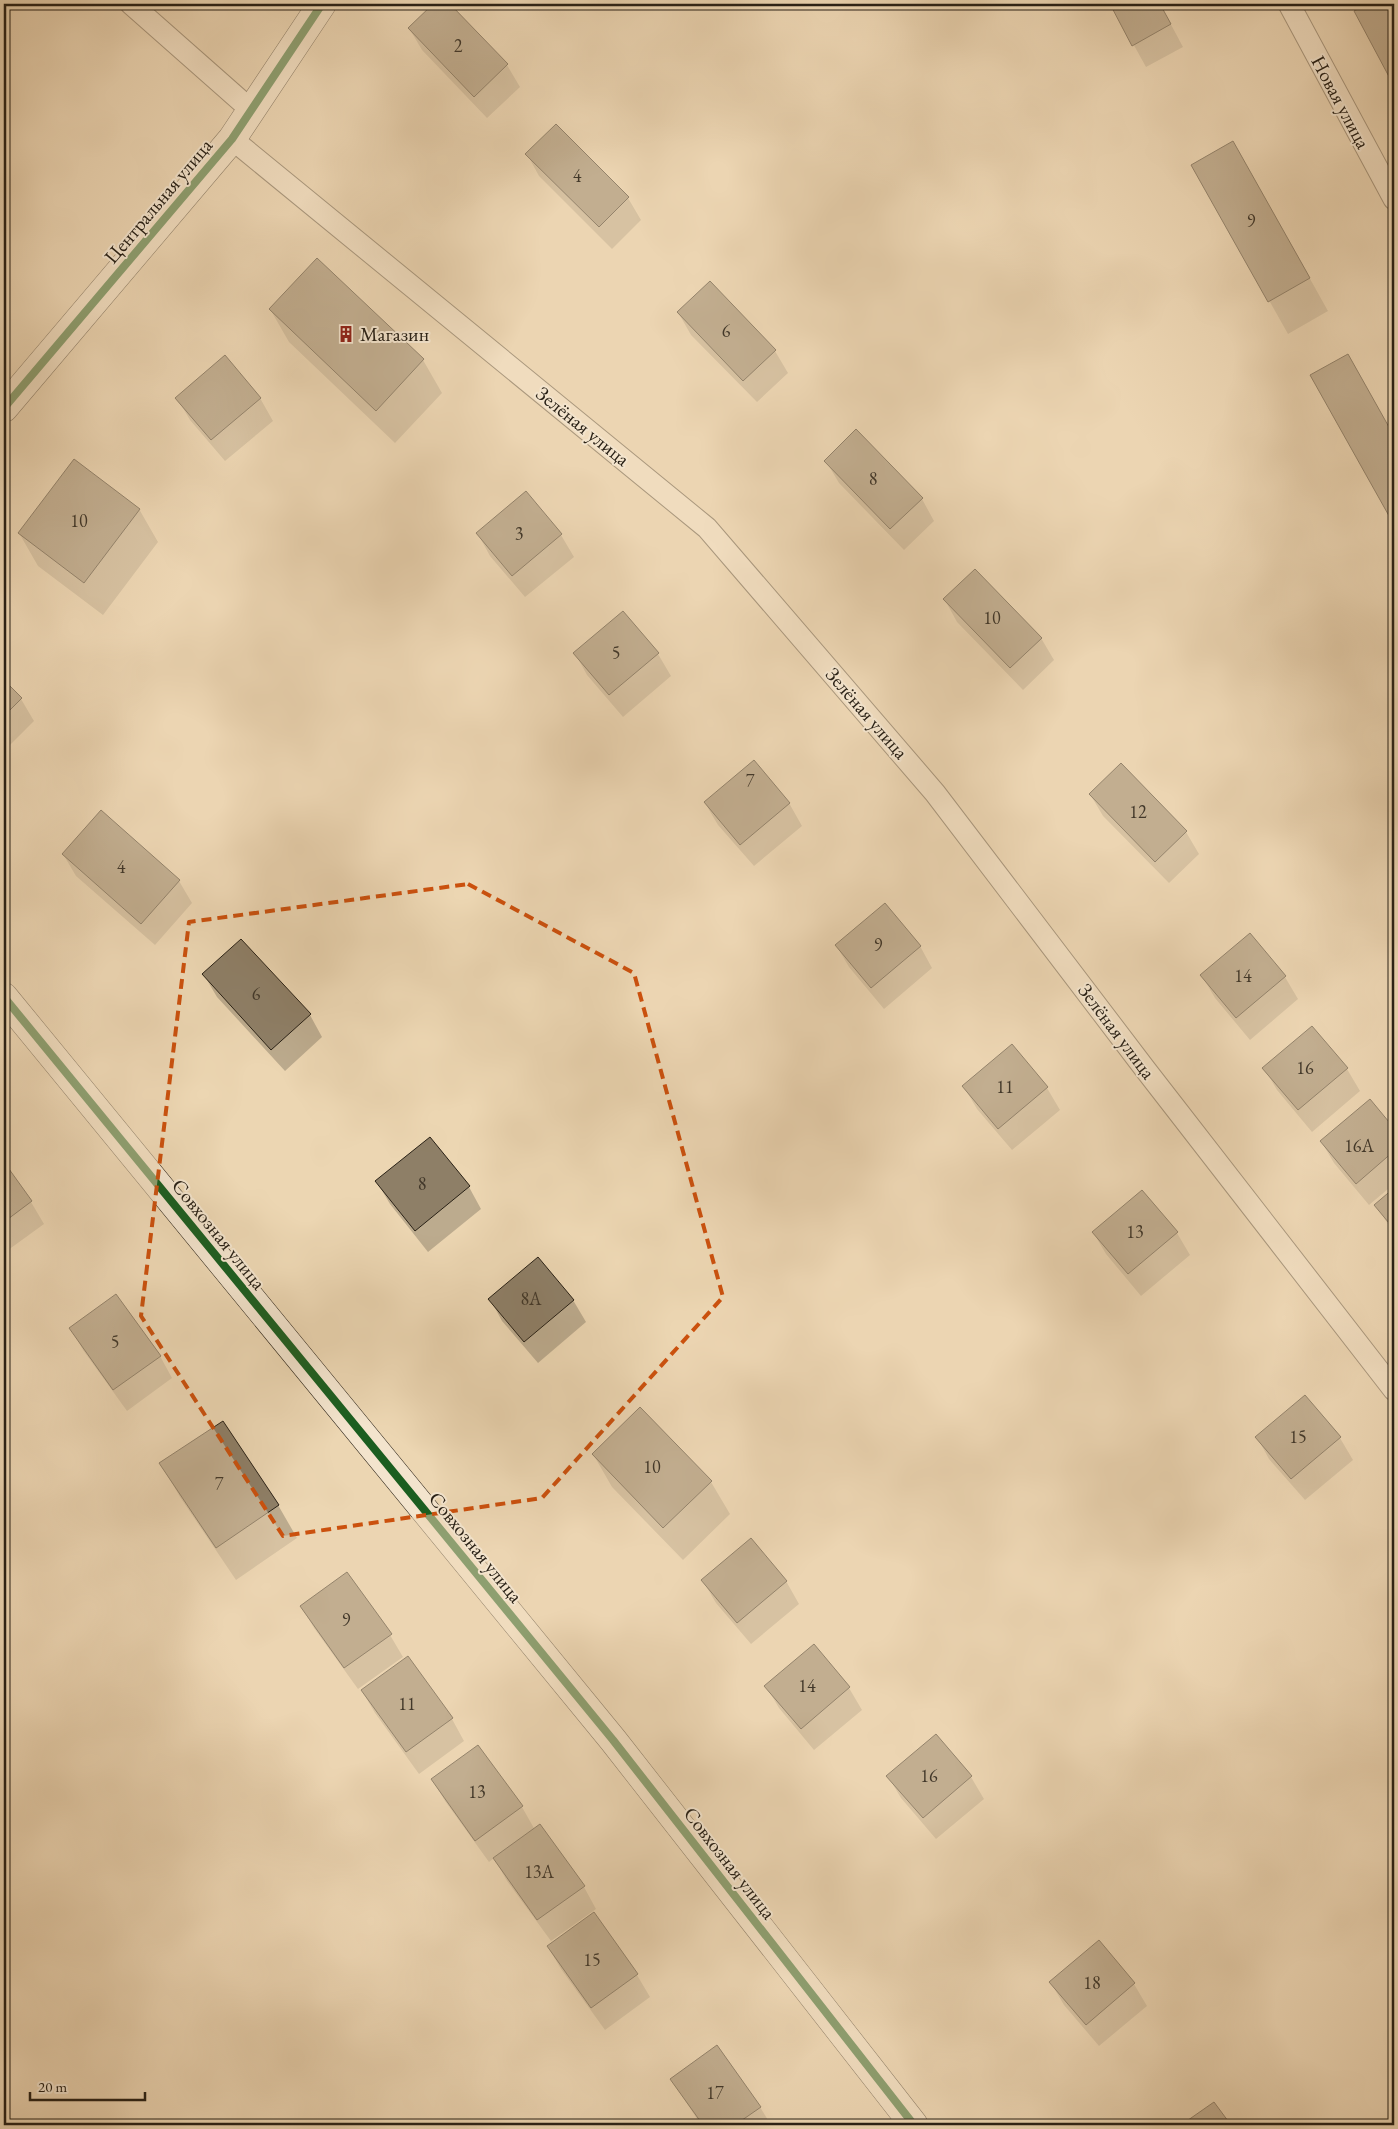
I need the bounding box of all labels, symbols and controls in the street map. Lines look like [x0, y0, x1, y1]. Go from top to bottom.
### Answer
house number: 2 [454, 34, 463, 57]
street label: Новая улица [1306, 51, 1376, 153]
street label: Центральная улица [98, 133, 218, 269]
house number: 4 [573, 164, 582, 187]
house number: 9 [1247, 209, 1256, 232]
house number: 6 [722, 319, 731, 342]
place label: Магазин [360, 321, 429, 347]
building icon: Магазин [336, 324, 356, 344]
street label: Зелёная улица [531, 380, 635, 472]
house number: 8 [869, 467, 877, 490]
house number: 10 [70, 509, 88, 532]
house number: 3 [515, 522, 523, 545]
house number: 10 [983, 606, 1001, 629]
house number: 5 [612, 641, 620, 664]
street label: Зелёная улица [820, 662, 914, 764]
house number: 7 [746, 769, 755, 792]
house number: 12 [1129, 800, 1147, 823]
house number: 4 [117, 855, 126, 878]
house number: 9 [874, 933, 883, 956]
house number: 14 [1234, 964, 1252, 987]
street label: Зелёная улица [1072, 978, 1162, 1084]
house number: 6 [252, 982, 261, 1005]
house number: 16 [1296, 1056, 1314, 1079]
house number: 11 [996, 1075, 1014, 1098]
house number: 16А [1344, 1134, 1374, 1157]
house number: 8 [418, 1172, 426, 1195]
street label: Совхозная улица [166, 1173, 272, 1295]
house number: 13 [1126, 1220, 1144, 1243]
house number: 8А [520, 1287, 542, 1310]
house number: 5 [111, 1330, 119, 1353]
house number: 15 [1289, 1425, 1307, 1448]
house number: 10 [643, 1455, 661, 1478]
house number: 7 [215, 1472, 224, 1495]
street label: Совхозная улица [423, 1486, 529, 1608]
house number: 9 [342, 1608, 351, 1631]
house number: 14 [798, 1674, 816, 1697]
house number: 11 [398, 1692, 416, 1715]
house number: 16 [920, 1764, 938, 1787]
house number: 13 [468, 1780, 486, 1803]
street label: Совхозная улица [678, 1802, 782, 1924]
house number: 13А [524, 1860, 554, 1883]
house number: 15 [583, 1948, 601, 1971]
house number: 18 [1083, 1971, 1101, 1994]
scale bar [30, 2069, 145, 2101]
text: 20 m [38, 2077, 67, 2096]
house number: 17 [706, 2081, 724, 2104]

